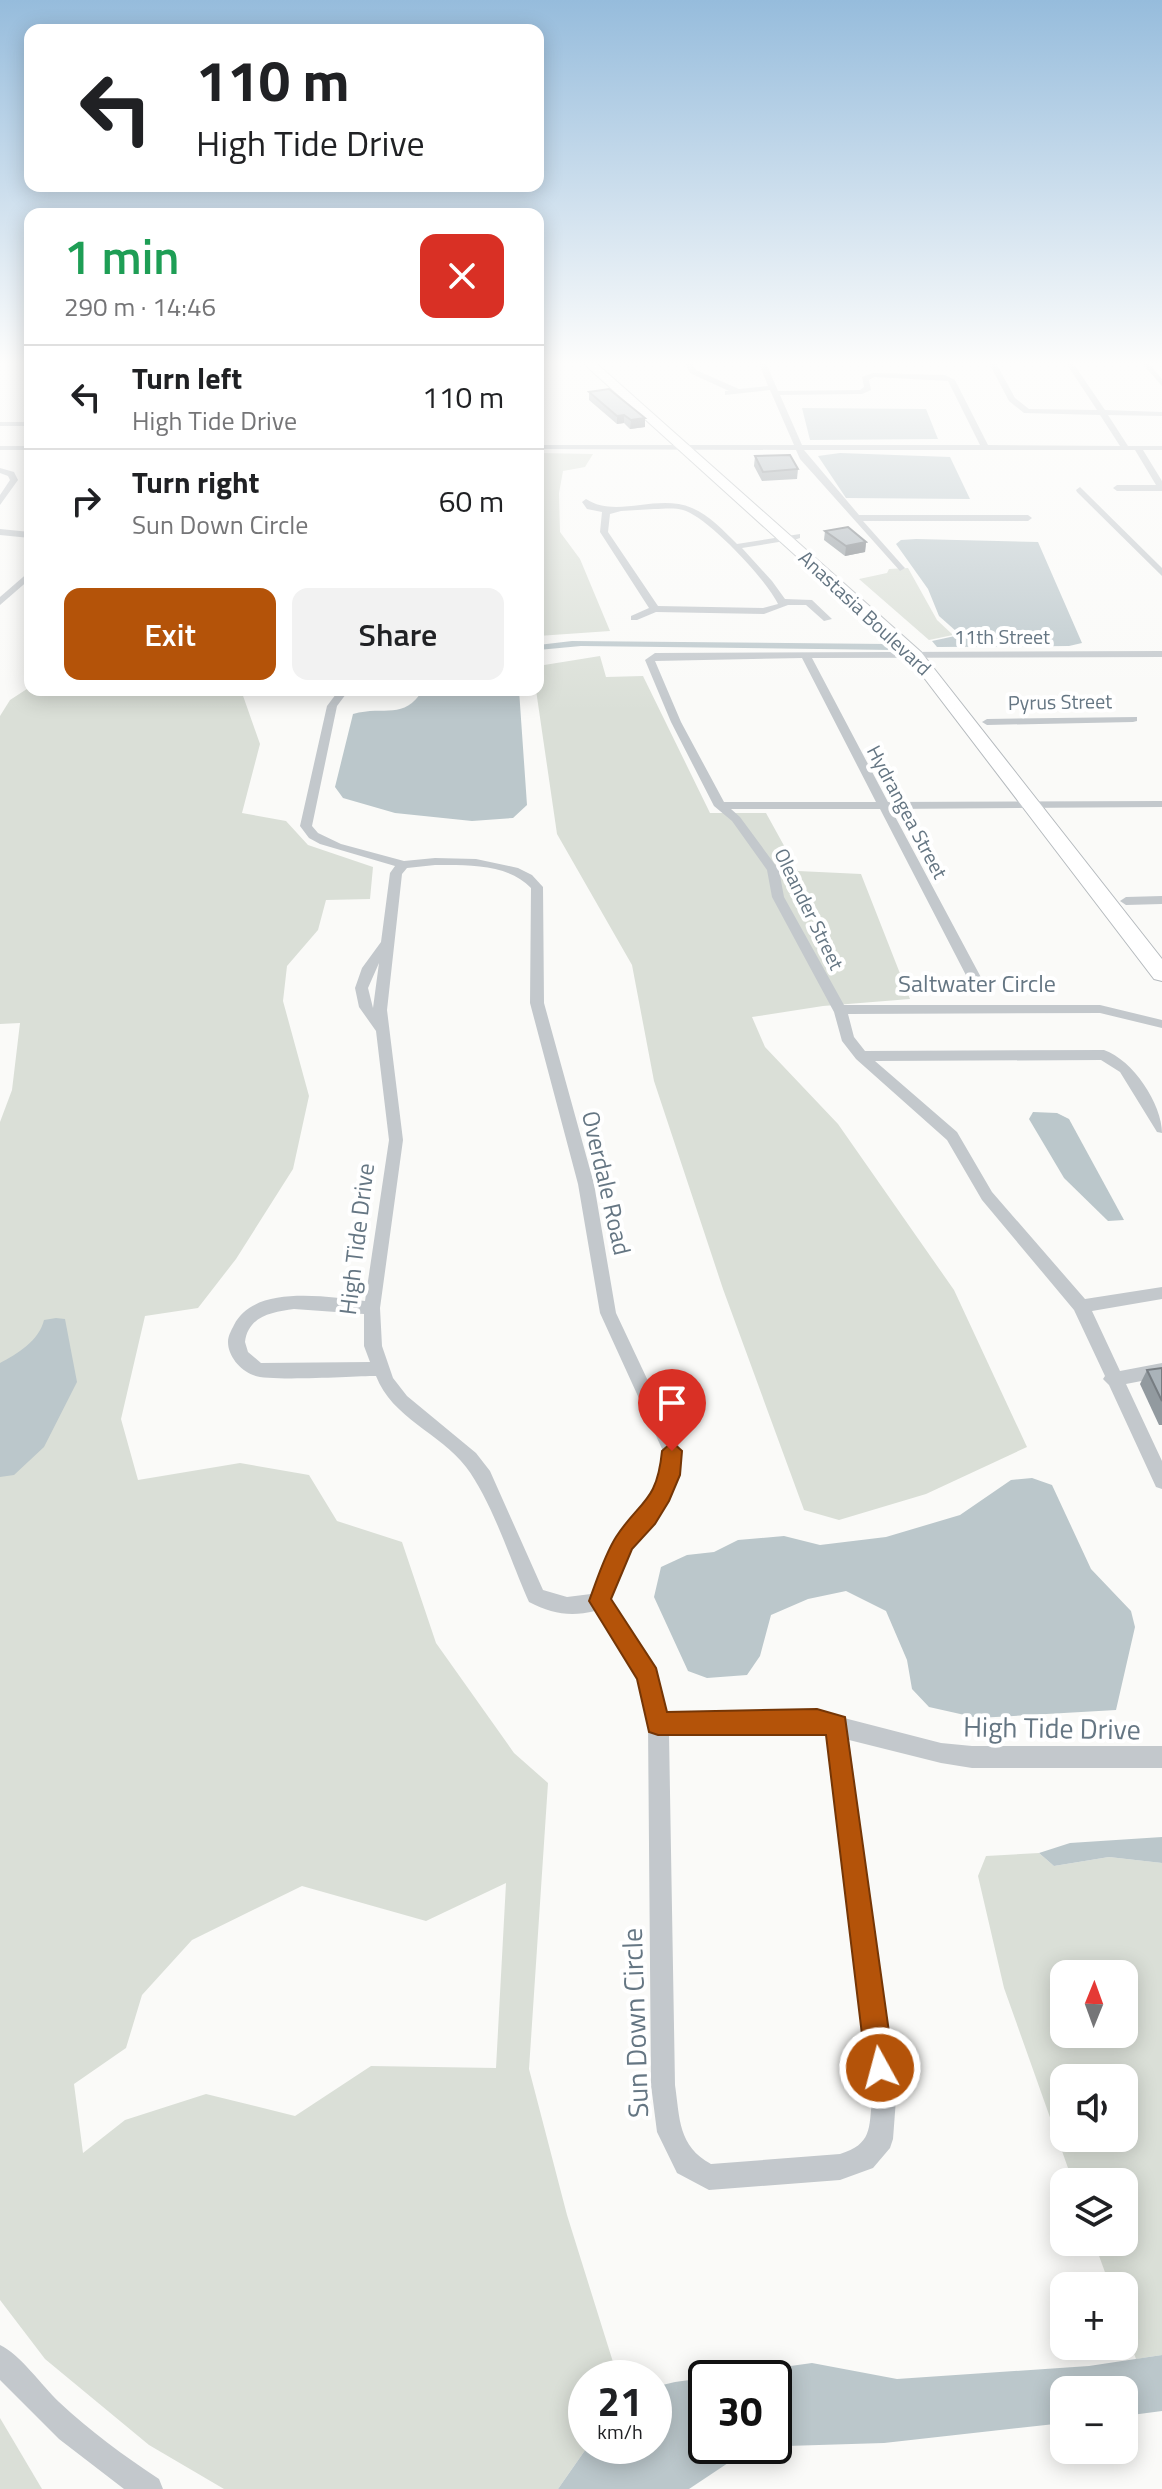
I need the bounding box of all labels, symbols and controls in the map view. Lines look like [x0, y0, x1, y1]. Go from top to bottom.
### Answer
text: 110 m [196, 38, 349, 123]
icon: left [64, 56, 168, 160]
text: High Tide Drive [196, 115, 425, 170]
text: 1 min [64, 220, 179, 293]
button: close [420, 234, 504, 318]
text: 290 m · 14:46 [64, 287, 216, 326]
text: Turn left [132, 355, 242, 401]
text: 110 m [422, 374, 504, 420]
icon: left [64, 375, 108, 419]
text: High Tide Drive [132, 401, 297, 440]
text: Turn right [132, 459, 260, 505]
text: 60 m [439, 478, 504, 524]
icon: right [64, 479, 108, 523]
text: Sun Down Circle [132, 505, 309, 544]
street label: Anastasia Boulevard [792, 543, 939, 683]
button: Exit [64, 588, 276, 680]
button: Share [292, 588, 504, 680]
street label: 11th Street [954, 621, 1050, 652]
street label: Pyrus Street [1008, 685, 1112, 718]
street label: Hydrangea Street [859, 739, 956, 884]
street label: Oleander Street [767, 843, 852, 975]
street label: Saltwater Circle [898, 965, 1056, 1001]
street label: Overdale Road [573, 1107, 641, 1258]
street label: High Tide Drive [329, 1161, 383, 1317]
pin [638, 1369, 706, 1451]
icon: arrive [650, 1381, 694, 1425]
street label: High Tide Drive [963, 1704, 1141, 1751]
street label: Sun Down Circle [610, 1927, 659, 2119]
north arrow [1050, 1960, 1138, 2048]
map controls [1050, 1960, 1138, 2464]
position arrow [838, 2026, 922, 2110]
button: sound [1050, 2064, 1138, 2152]
button: layers [1050, 2168, 1138, 2256]
button: + [1050, 2272, 1138, 2360]
speed limit sign: 30 [688, 2360, 792, 2464]
text: 21 [598, 2371, 642, 2432]
button: − [1050, 2376, 1138, 2464]
text: km/h [597, 2416, 643, 2447]

